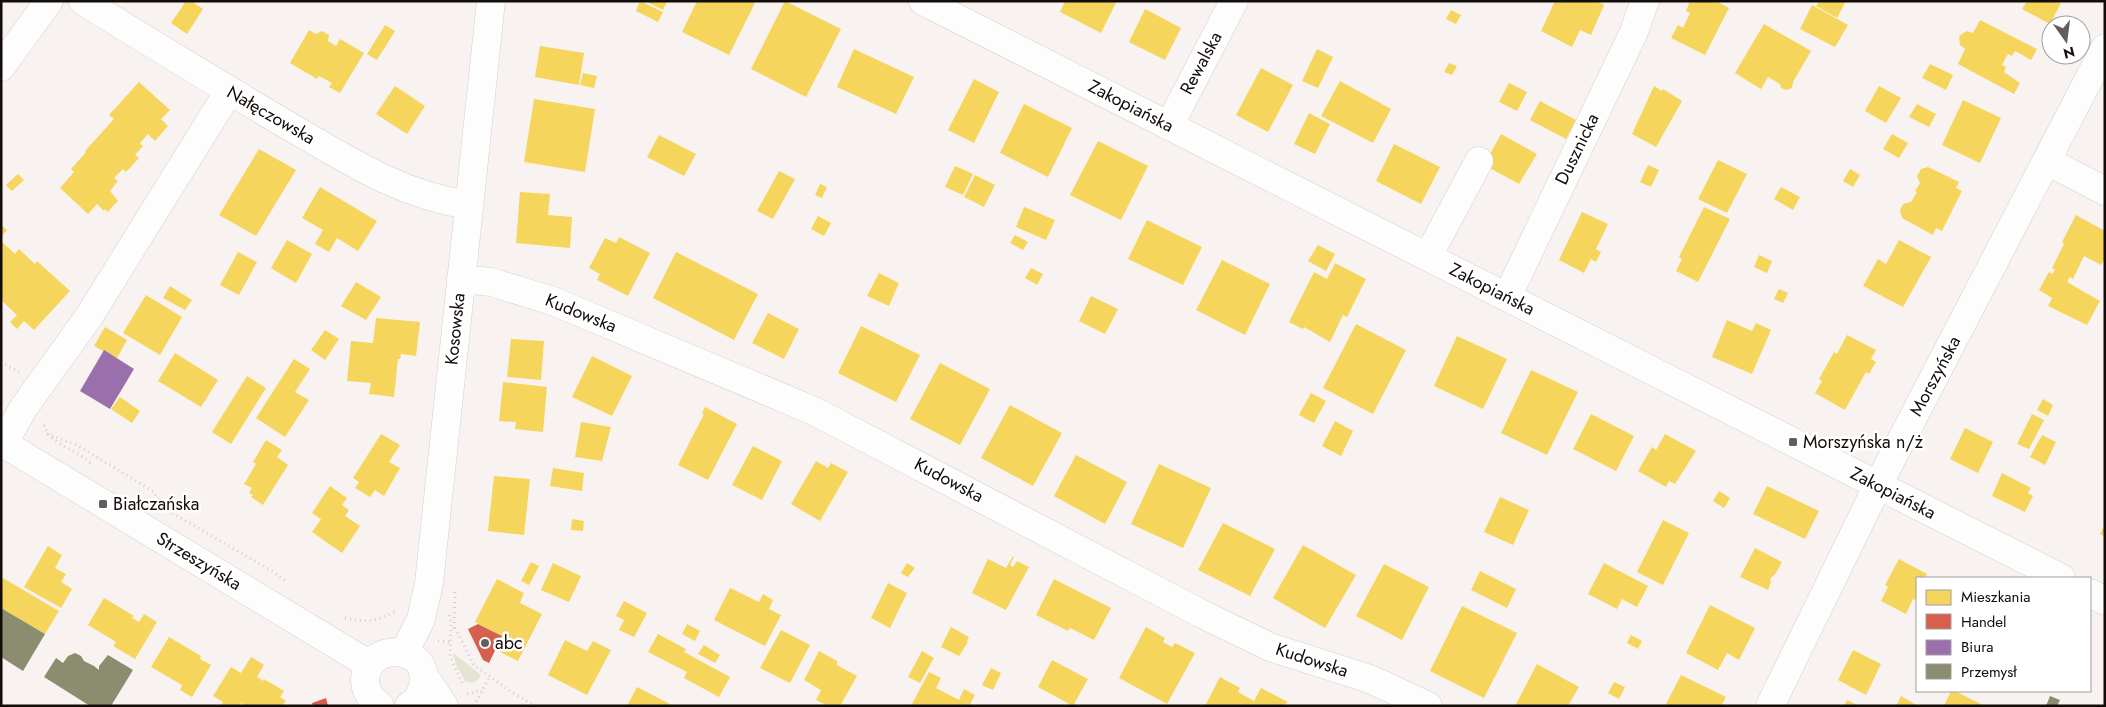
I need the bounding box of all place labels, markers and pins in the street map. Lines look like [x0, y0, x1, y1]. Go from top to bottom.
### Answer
place label: Morszyńska n/ż [1803, 429, 1924, 455]
marker: Morszyńska n/ż [1787, 436, 1799, 448]
place label: Białczańska [113, 491, 199, 517]
marker: Białczańska [97, 498, 109, 510]
place label: abc [495, 630, 523, 656]
marker: abc [479, 637, 491, 649]

